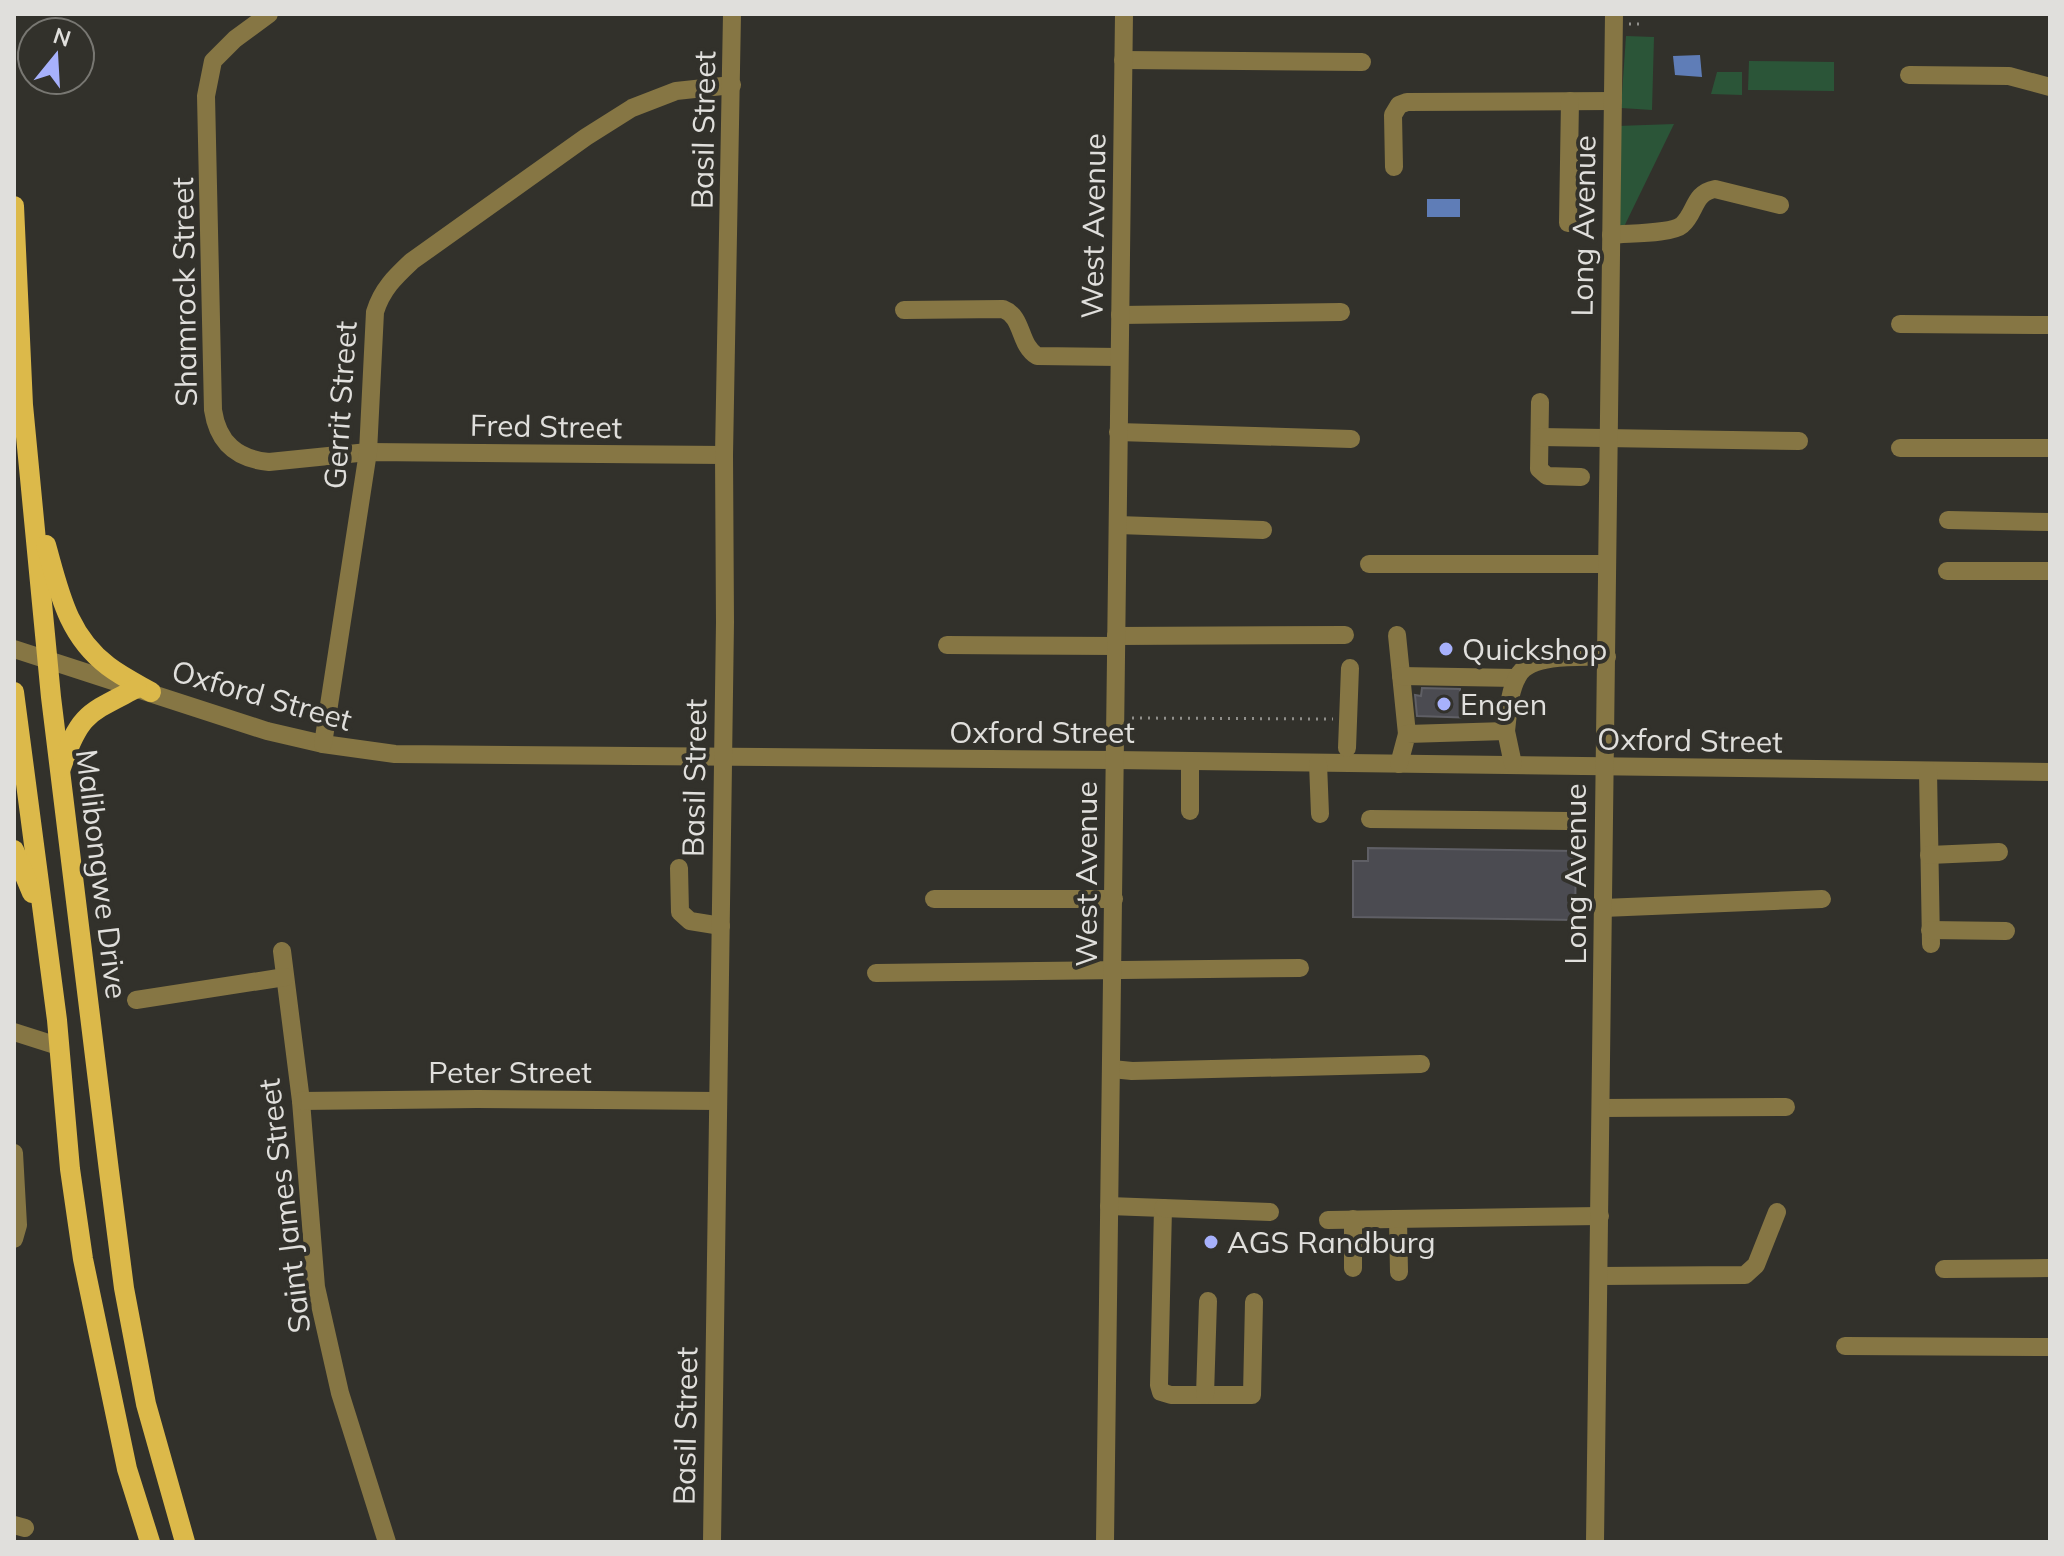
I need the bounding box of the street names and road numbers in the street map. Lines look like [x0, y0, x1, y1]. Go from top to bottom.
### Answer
street label: Basil Street [683, 51, 723, 209]
street label: West Avenue [1072, 133, 1114, 319]
street label: Long Avenue [1562, 135, 1604, 317]
street label: Shamrock Street [163, 177, 205, 407]
street label: Gerrit Street [315, 320, 365, 490]
street label: Fred Street [469, 406, 623, 446]
street label: Oxford Street [168, 651, 356, 739]
street label: Basil Street [674, 699, 714, 857]
street label: Oxford Street [949, 713, 1135, 751]
street label: Oxford Street [1597, 719, 1783, 761]
street label: Malibongwe Drive [68, 747, 136, 1001]
street label: West Avenue [1067, 781, 1105, 967]
street label: Long Avenue [1556, 783, 1594, 965]
street label: Peter Street [428, 1053, 592, 1091]
street label: Saint James Street [250, 1077, 318, 1335]
street label: Basil Street [665, 1347, 705, 1505]

